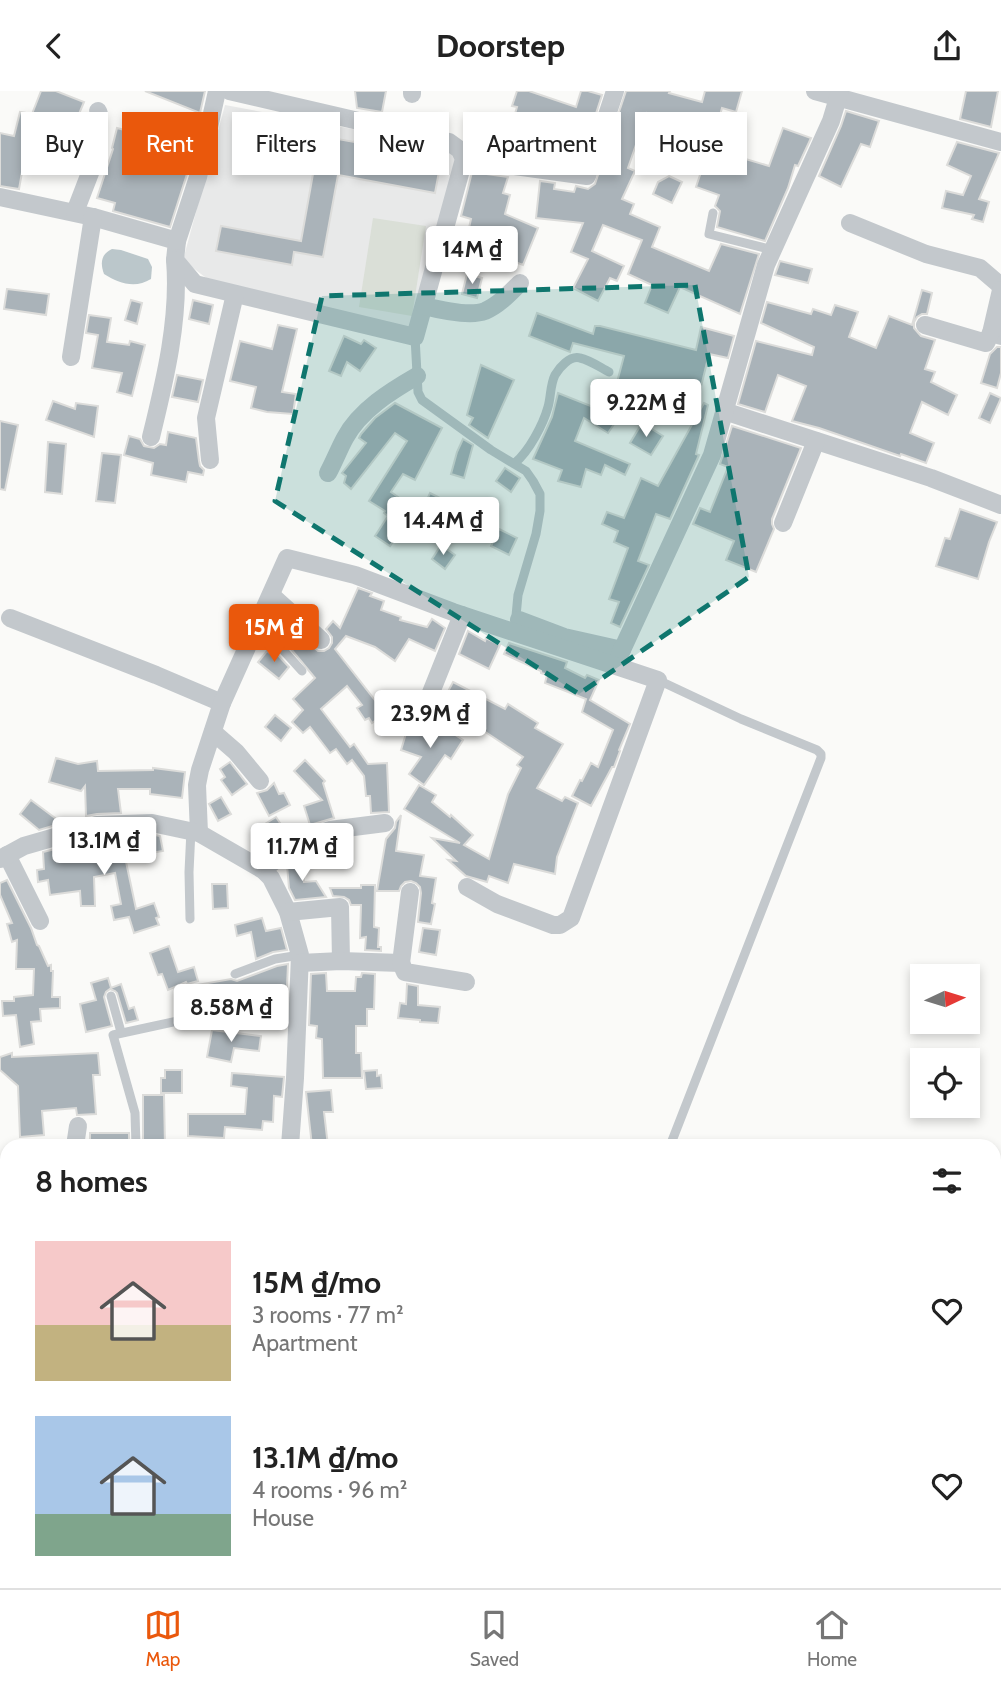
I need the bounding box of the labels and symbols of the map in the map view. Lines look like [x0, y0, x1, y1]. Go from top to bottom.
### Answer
pin: 14M ₫ [423, 227, 521, 286]
pin: 9.22M ₫ [581, 379, 711, 439]
pin: 14.4M ₫ [378, 497, 508, 557]
pin: 15M ₫ [225, 605, 323, 664]
pin: 23.9M ₫ [365, 691, 495, 750]
pin: 13.1M ₫ [39, 817, 169, 877]
pin: 11.7M ₫ [237, 823, 367, 883]
north arrow [910, 964, 980, 1034]
pin: 8.58M ₫ [166, 985, 296, 1044]

